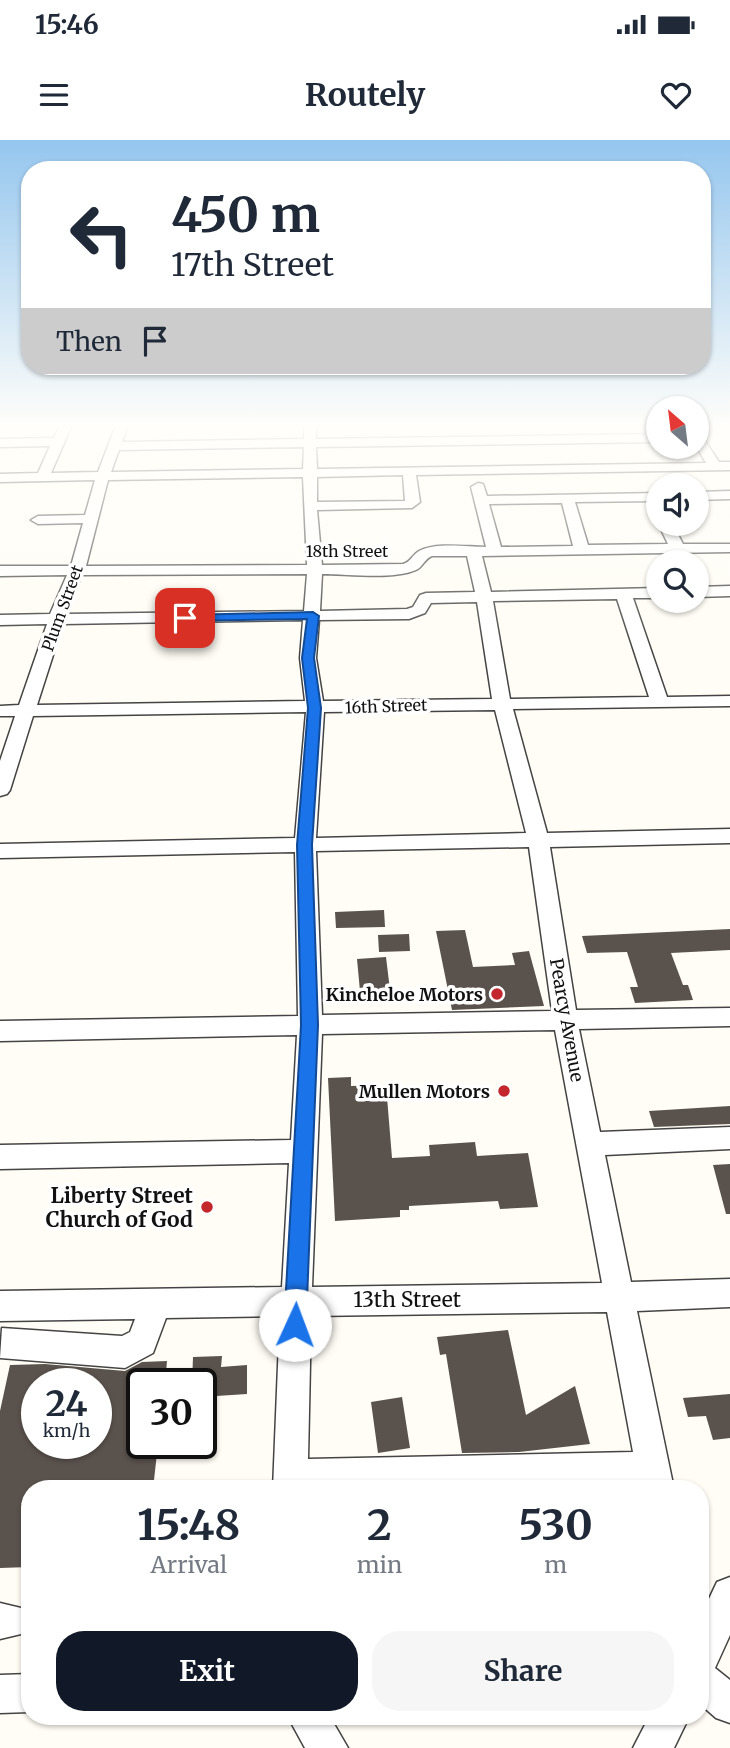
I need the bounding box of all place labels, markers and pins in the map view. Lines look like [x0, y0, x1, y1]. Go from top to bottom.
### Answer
pin [155, 588, 215, 648]
place label: Kincheloe Motors [326, 983, 483, 1006]
marker: Kincheloe Motors [489, 986, 505, 1002]
place label: Mullen Motors [359, 1080, 490, 1103]
marker: Mullen Motors [496, 1083, 512, 1099]
place label: Liberty Street Church of God [46, 1182, 194, 1233]
marker: Liberty Street Church of God [199, 1199, 215, 1215]

